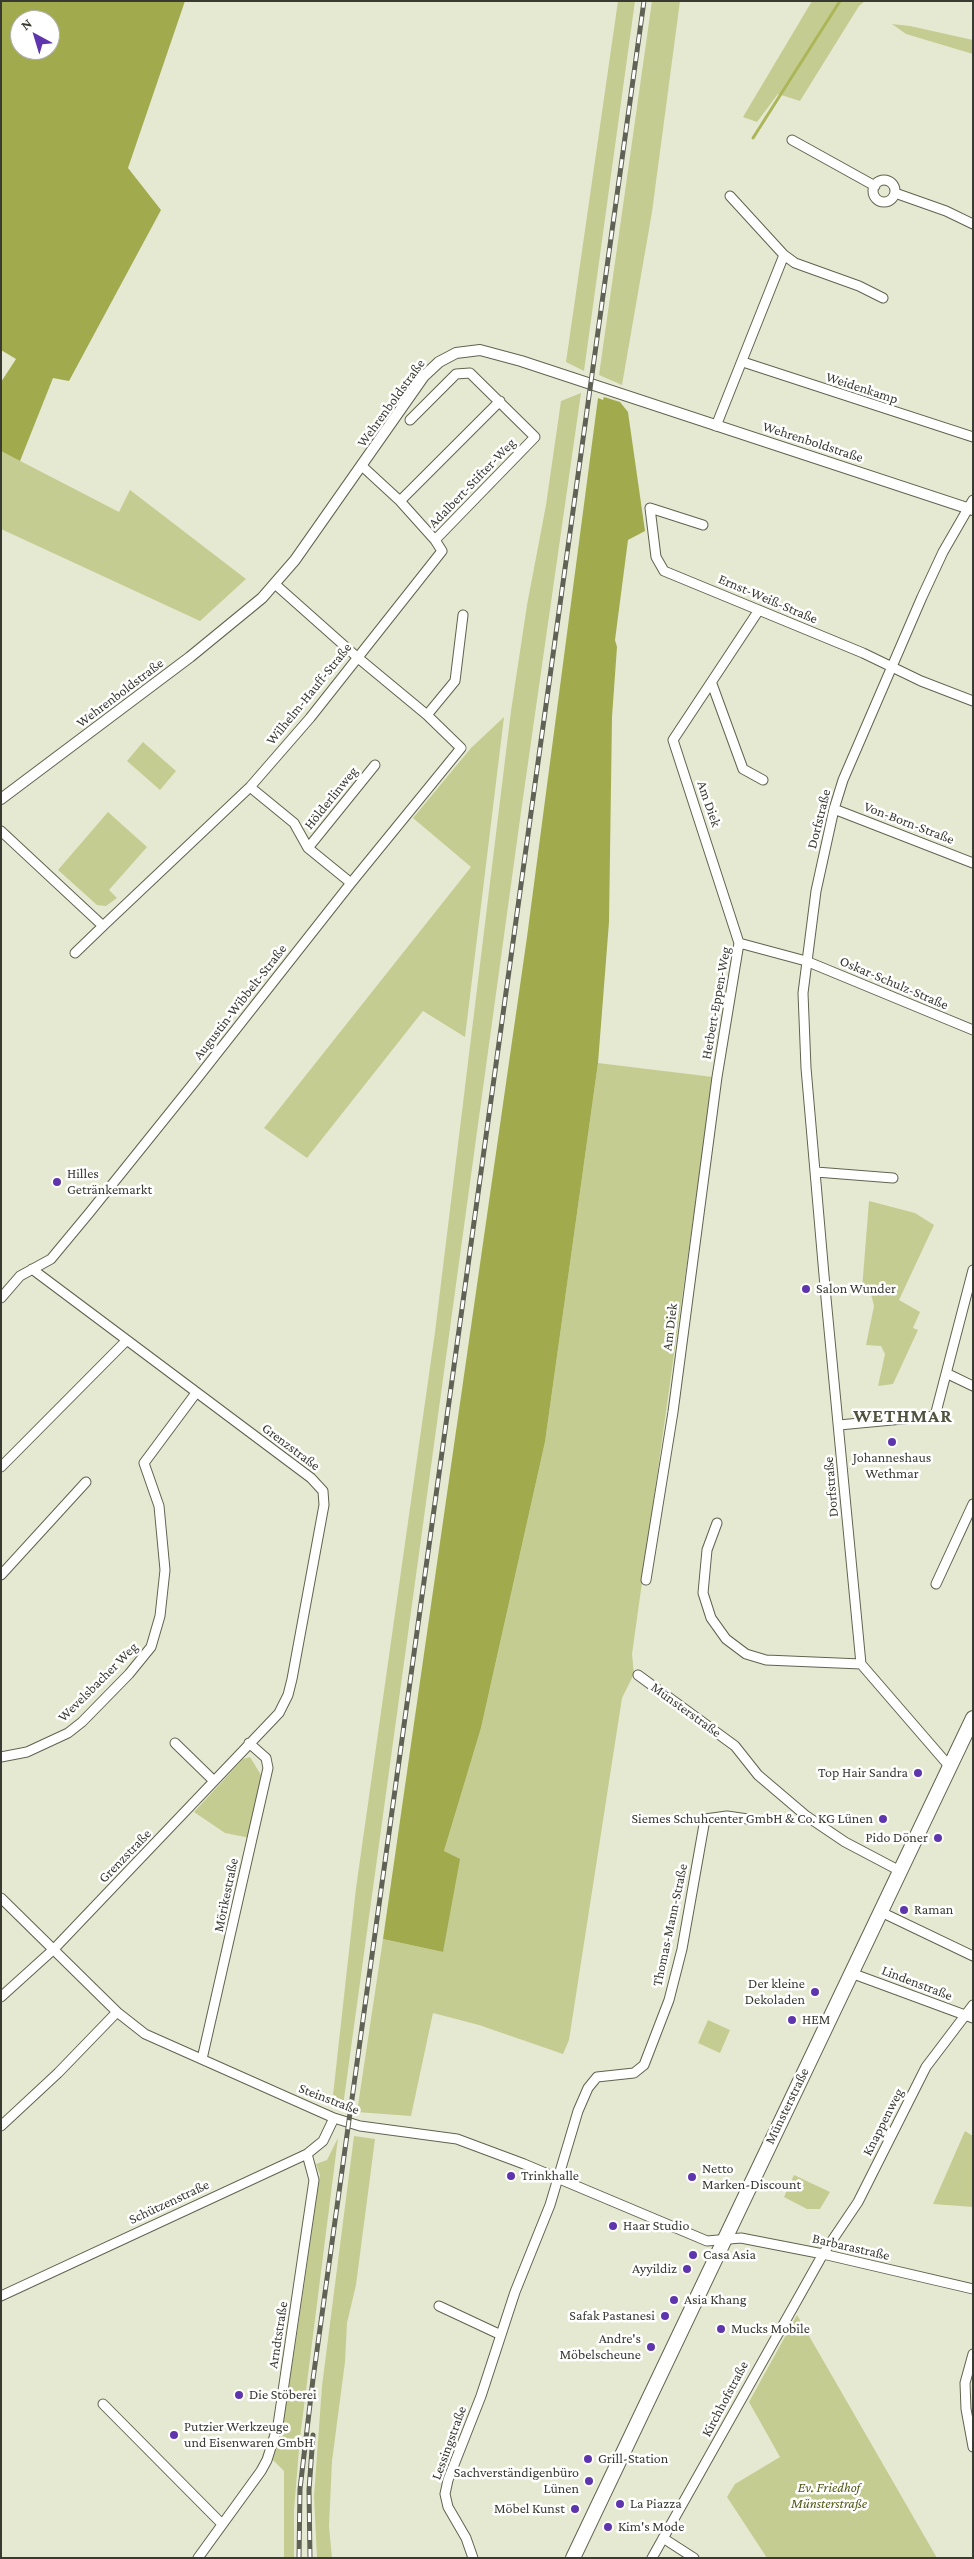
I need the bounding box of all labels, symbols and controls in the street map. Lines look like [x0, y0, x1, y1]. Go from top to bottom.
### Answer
north arrow [10, 10, 60, 60]
text: N [17, 15, 35, 33]
street label: Wehrenboldstraße [353, 356, 429, 450]
street label: Weidenkamp [824, 368, 900, 408]
street label: Wehrenboldstraße [761, 418, 865, 466]
street label: Adalbert-Stifter-Weg [425, 435, 519, 531]
street label: Ernst-Weiß-Straße [716, 571, 820, 627]
street label: Wilhelm-Hauff-Straße [263, 640, 355, 748]
street label: Wehrenboldstraße [73, 655, 167, 731]
street label: Hölderlinweg [301, 763, 361, 833]
street label: Am Diek [693, 779, 725, 829]
street label: Dorfstraße [804, 788, 834, 850]
street label: Von-Born-Straße [861, 798, 957, 848]
street label: Augustin-Wibbelt-Straße [190, 941, 290, 1063]
street label: Herbert-Eppen-Weg [698, 945, 734, 1061]
street label: Oskar-Schulz-Straße [837, 953, 951, 1013]
place label: Hilles Getränkemarkt [67, 1166, 152, 1198]
marker: Hilles Getränkemarkt [51, 1176, 63, 1188]
place label: Salon Wunder [816, 1281, 896, 1297]
marker: Salon Wunder [800, 1283, 812, 1295]
street label: Am Diek [659, 1302, 681, 1352]
district label: WETHMAR [852, 1405, 954, 1427]
street label: Grenzstraße [259, 1420, 323, 1474]
marker: Johanneshaus Wethmar [886, 1436, 898, 1448]
place label: Johanneshaus Wethmar [853, 1450, 931, 1482]
street label: Dorfstraße [820, 1456, 842, 1518]
street label: Wevelsbacher Weg [55, 1639, 141, 1725]
street label: Münsterstraße [648, 1679, 724, 1741]
place label: Top Hair Sandra [818, 1765, 908, 1781]
marker: Top Hair Sandra [912, 1767, 924, 1779]
place label: Siemes Schuhcenter GmbH & Co. KG Lünen [632, 1811, 873, 1827]
marker: Siemes Schuhcenter GmbH & Co. KG Lünen [877, 1813, 889, 1825]
street label: Grenzstraße [95, 1826, 155, 1886]
place label: Pido Döner [865, 1830, 928, 1846]
marker: Pido Döner [932, 1832, 944, 1844]
street label: Mörikestraße [210, 1856, 242, 1934]
street label: Thomas-Mann-Straße [649, 1862, 691, 1988]
place label: Raman [914, 1902, 953, 1918]
marker: Raman [898, 1904, 910, 1916]
street label: Lindenstraße [879, 1962, 955, 2004]
place label: Der kleine Dekoladen [745, 1976, 805, 2008]
marker: Der kleine Dekoladen [809, 1986, 821, 1998]
place label: HEM [802, 2012, 830, 2028]
marker: HEM [786, 2014, 798, 2026]
street label: Münsterstraße [761, 2065, 813, 2147]
street label: Steinstraße [296, 2080, 362, 2118]
street label: Knappenweg [859, 2085, 907, 2159]
place label: Netto Marken-Discount [702, 2161, 801, 2194]
place label: Trinkhalle [521, 2168, 579, 2184]
marker: Trinkhalle [505, 2170, 517, 2182]
marker: Netto Marken-Discount [686, 2171, 698, 2183]
street label: Schützenstraße [126, 2176, 212, 2228]
place label: Haar Studio [623, 2218, 689, 2234]
marker: Haar Studio [607, 2220, 619, 2232]
street label: Barbarastraße [811, 2230, 891, 2264]
place label: Casa Asia [703, 2247, 756, 2263]
marker: Casa Asia [687, 2249, 699, 2261]
place label: Ayyildiz [632, 2261, 677, 2277]
marker: Ayyildiz [681, 2263, 693, 2275]
place label: Asia Khang [684, 2292, 747, 2308]
marker: Asia Khang [668, 2294, 680, 2306]
street label: Arndtstraße [264, 2300, 292, 2370]
place label: Safak Pastanesi [569, 2308, 655, 2324]
marker: Safak Pastanesi [659, 2310, 671, 2322]
place label: Mucks Mobile [731, 2321, 810, 2337]
marker: Mucks Mobile [715, 2323, 727, 2335]
place label: Andre's Möbelscheune [559, 2331, 641, 2364]
marker: Andre's Möbelscheune [645, 2341, 657, 2353]
street label: Kirchhofstraße [698, 2358, 752, 2440]
place label: Die Stöberei [249, 2387, 317, 2403]
marker: Die Stöberei [233, 2389, 245, 2401]
street label: Lessingstraße [428, 2404, 470, 2482]
place label: Putzier Werkzeuge und Eisenwaren GmbH [184, 2419, 313, 2452]
marker: Putzier Werkzeuge und Eisenwaren GmbH [168, 2429, 180, 2441]
place label: Grill-Station [598, 2451, 668, 2467]
marker: Grill-Station [582, 2453, 594, 2465]
place label: Sachverständigenbüro Lünen [454, 2465, 579, 2498]
marker: Sachverständigenbüro Lünen [583, 2475, 595, 2487]
park label: Ev. Friedhof Münsterstraße [791, 2480, 867, 2512]
place label: La Piazza [630, 2496, 682, 2512]
marker: La Piazza [614, 2498, 626, 2510]
place label: Möbel Kunst [494, 2501, 565, 2517]
marker: Möbel Kunst [569, 2503, 581, 2515]
place label: Kim's Mode [618, 2519, 684, 2535]
marker: Kim's Mode [602, 2521, 614, 2533]

